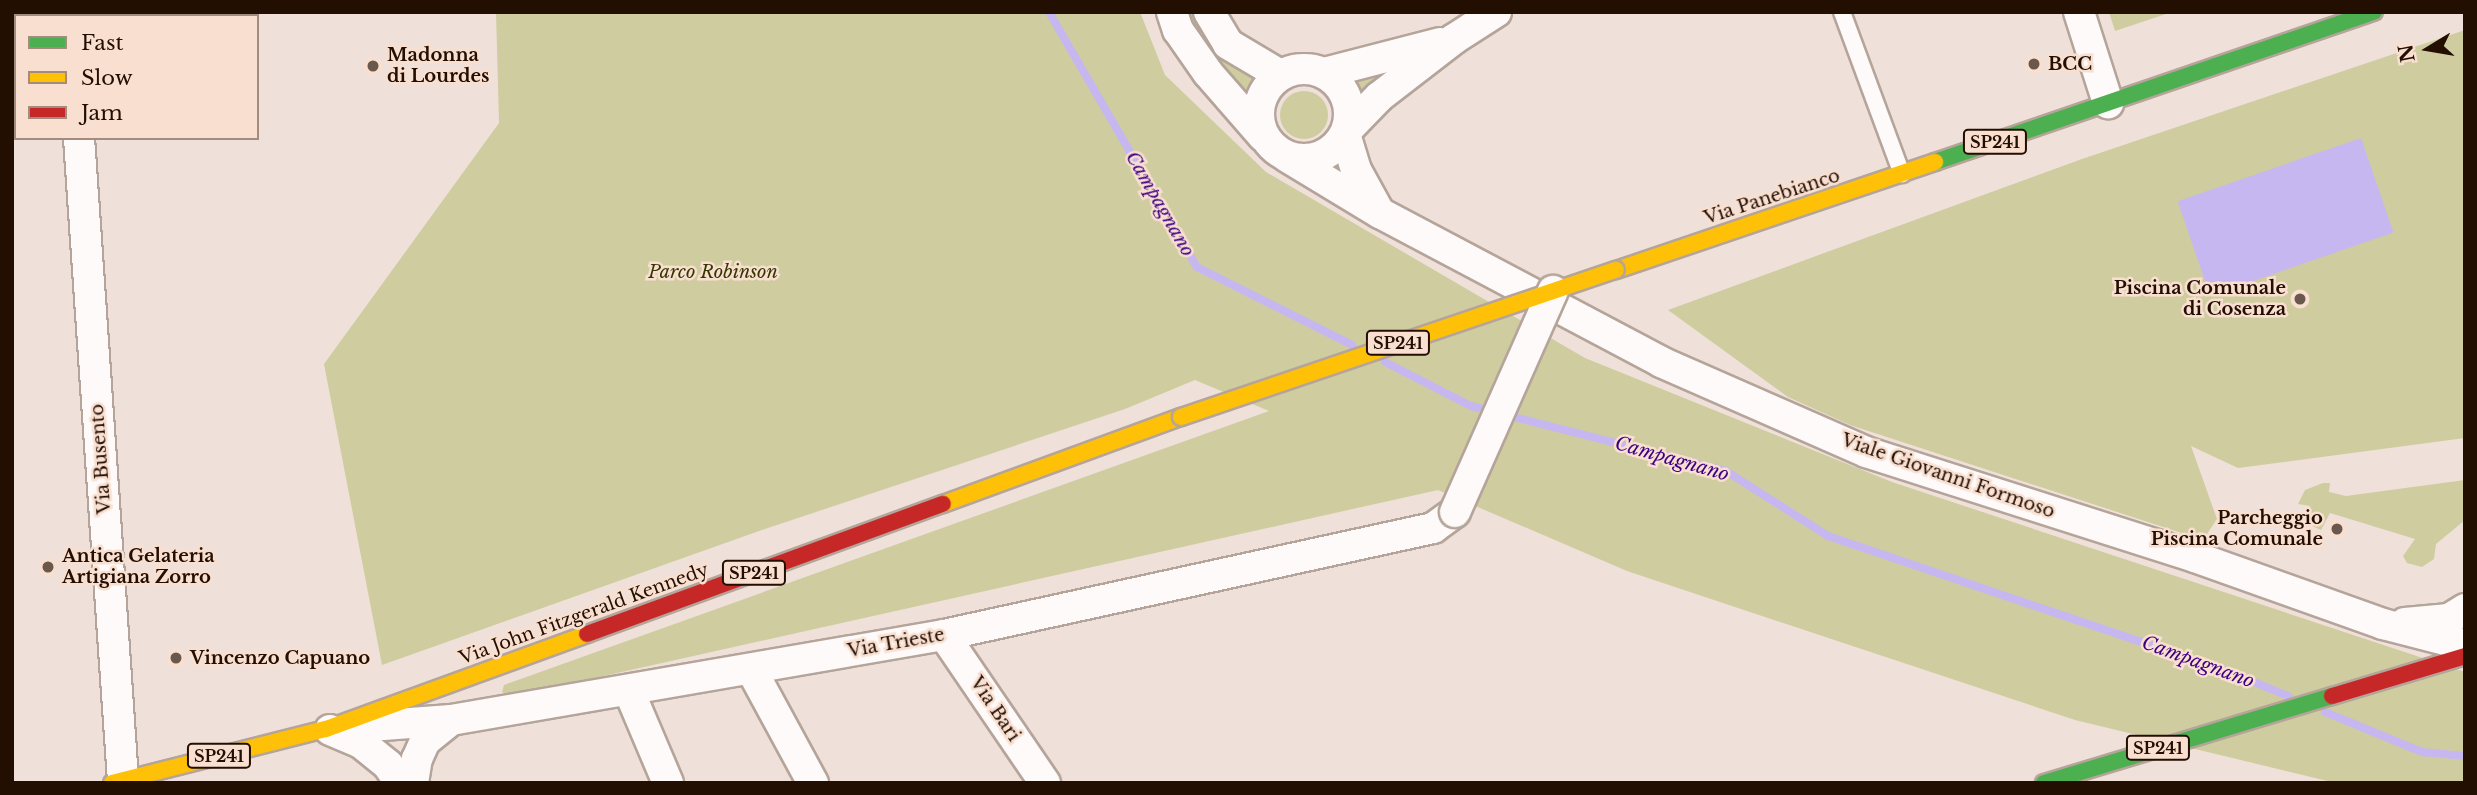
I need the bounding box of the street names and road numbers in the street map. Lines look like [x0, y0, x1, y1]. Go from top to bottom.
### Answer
road number: SP241 [1962, 130, 2028, 154]
street label: Via Panebianco [1701, 165, 1843, 229]
road number: SP241 [1365, 330, 1431, 356]
street label: Via Busento [86, 403, 116, 515]
street label: Viale Giovanni Formoso [1838, 429, 2058, 523]
street label: Via John Fitzgerald Kennedy [456, 559, 712, 669]
road number: SP241 [721, 560, 787, 586]
street label: Via Trieste [846, 624, 946, 662]
street label: Via Bari [965, 672, 1025, 746]
road number: SP241 [2125, 736, 2191, 761]
road number: SP241 [186, 744, 252, 768]

